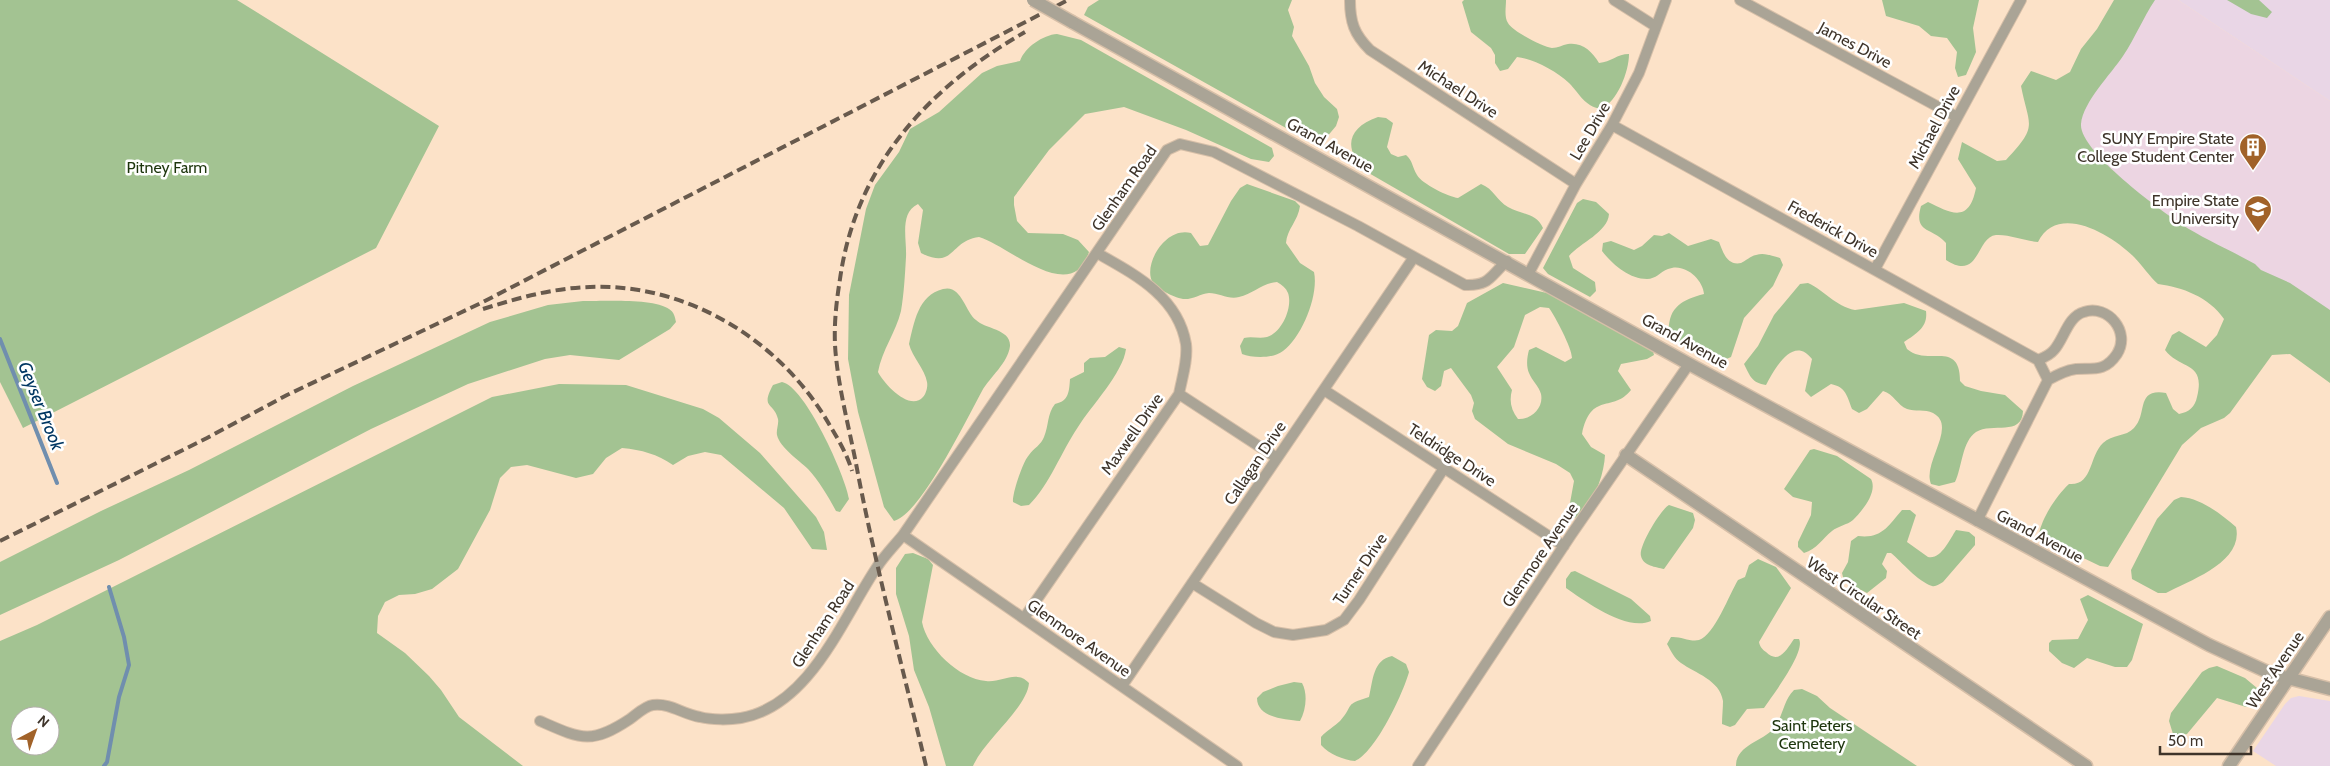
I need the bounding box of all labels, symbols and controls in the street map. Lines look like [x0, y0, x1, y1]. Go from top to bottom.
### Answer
street label: James Drive [1814, 17, 1895, 72]
street label: Michael Drive [1415, 56, 1501, 122]
street label: Michael Drive [1904, 82, 1964, 172]
street label: Lee Drive [1566, 99, 1614, 163]
street label: Grand Avenue [1284, 114, 1376, 176]
place label: SUNY Empire State College Student Center [2077, 129, 2235, 166]
building icon: SUNY Empire State College Student Center [2238, 132, 2268, 171]
street label: Glenham Road [1087, 142, 1161, 234]
park label: Pitney Farm [127, 158, 207, 177]
place label: Empire State University [2152, 191, 2239, 228]
school or university icon: Empire State University [2243, 194, 2273, 233]
street label: Frederick Drive [1785, 196, 1881, 262]
street label: Grand Avenue [1639, 310, 1731, 372]
water label: Geyser Brook [13, 358, 69, 455]
street label: Maxwell Drive [1097, 390, 1167, 478]
street label: Callagan Drive [1220, 418, 1290, 508]
street label: Teldridge Drive [1404, 420, 1500, 490]
street label: Glenmore Avenue [1498, 499, 1582, 611]
street label: Grand Avenue [1993, 505, 2087, 567]
street label: Turner Drive [1329, 530, 1391, 608]
street label: West Circular Street [1803, 553, 1925, 644]
street label: Glenham Road [788, 577, 858, 671]
street label: Glenmore Avenue [1024, 595, 1134, 681]
street label: West Avenue [2242, 628, 2308, 712]
north arrow [10, 706, 60, 756]
text: N [34, 711, 53, 731]
park label: Saint Peters Cemetery [1772, 716, 1853, 753]
scale bar [2160, 724, 2251, 756]
text: 50 m [2168, 732, 2203, 750]

